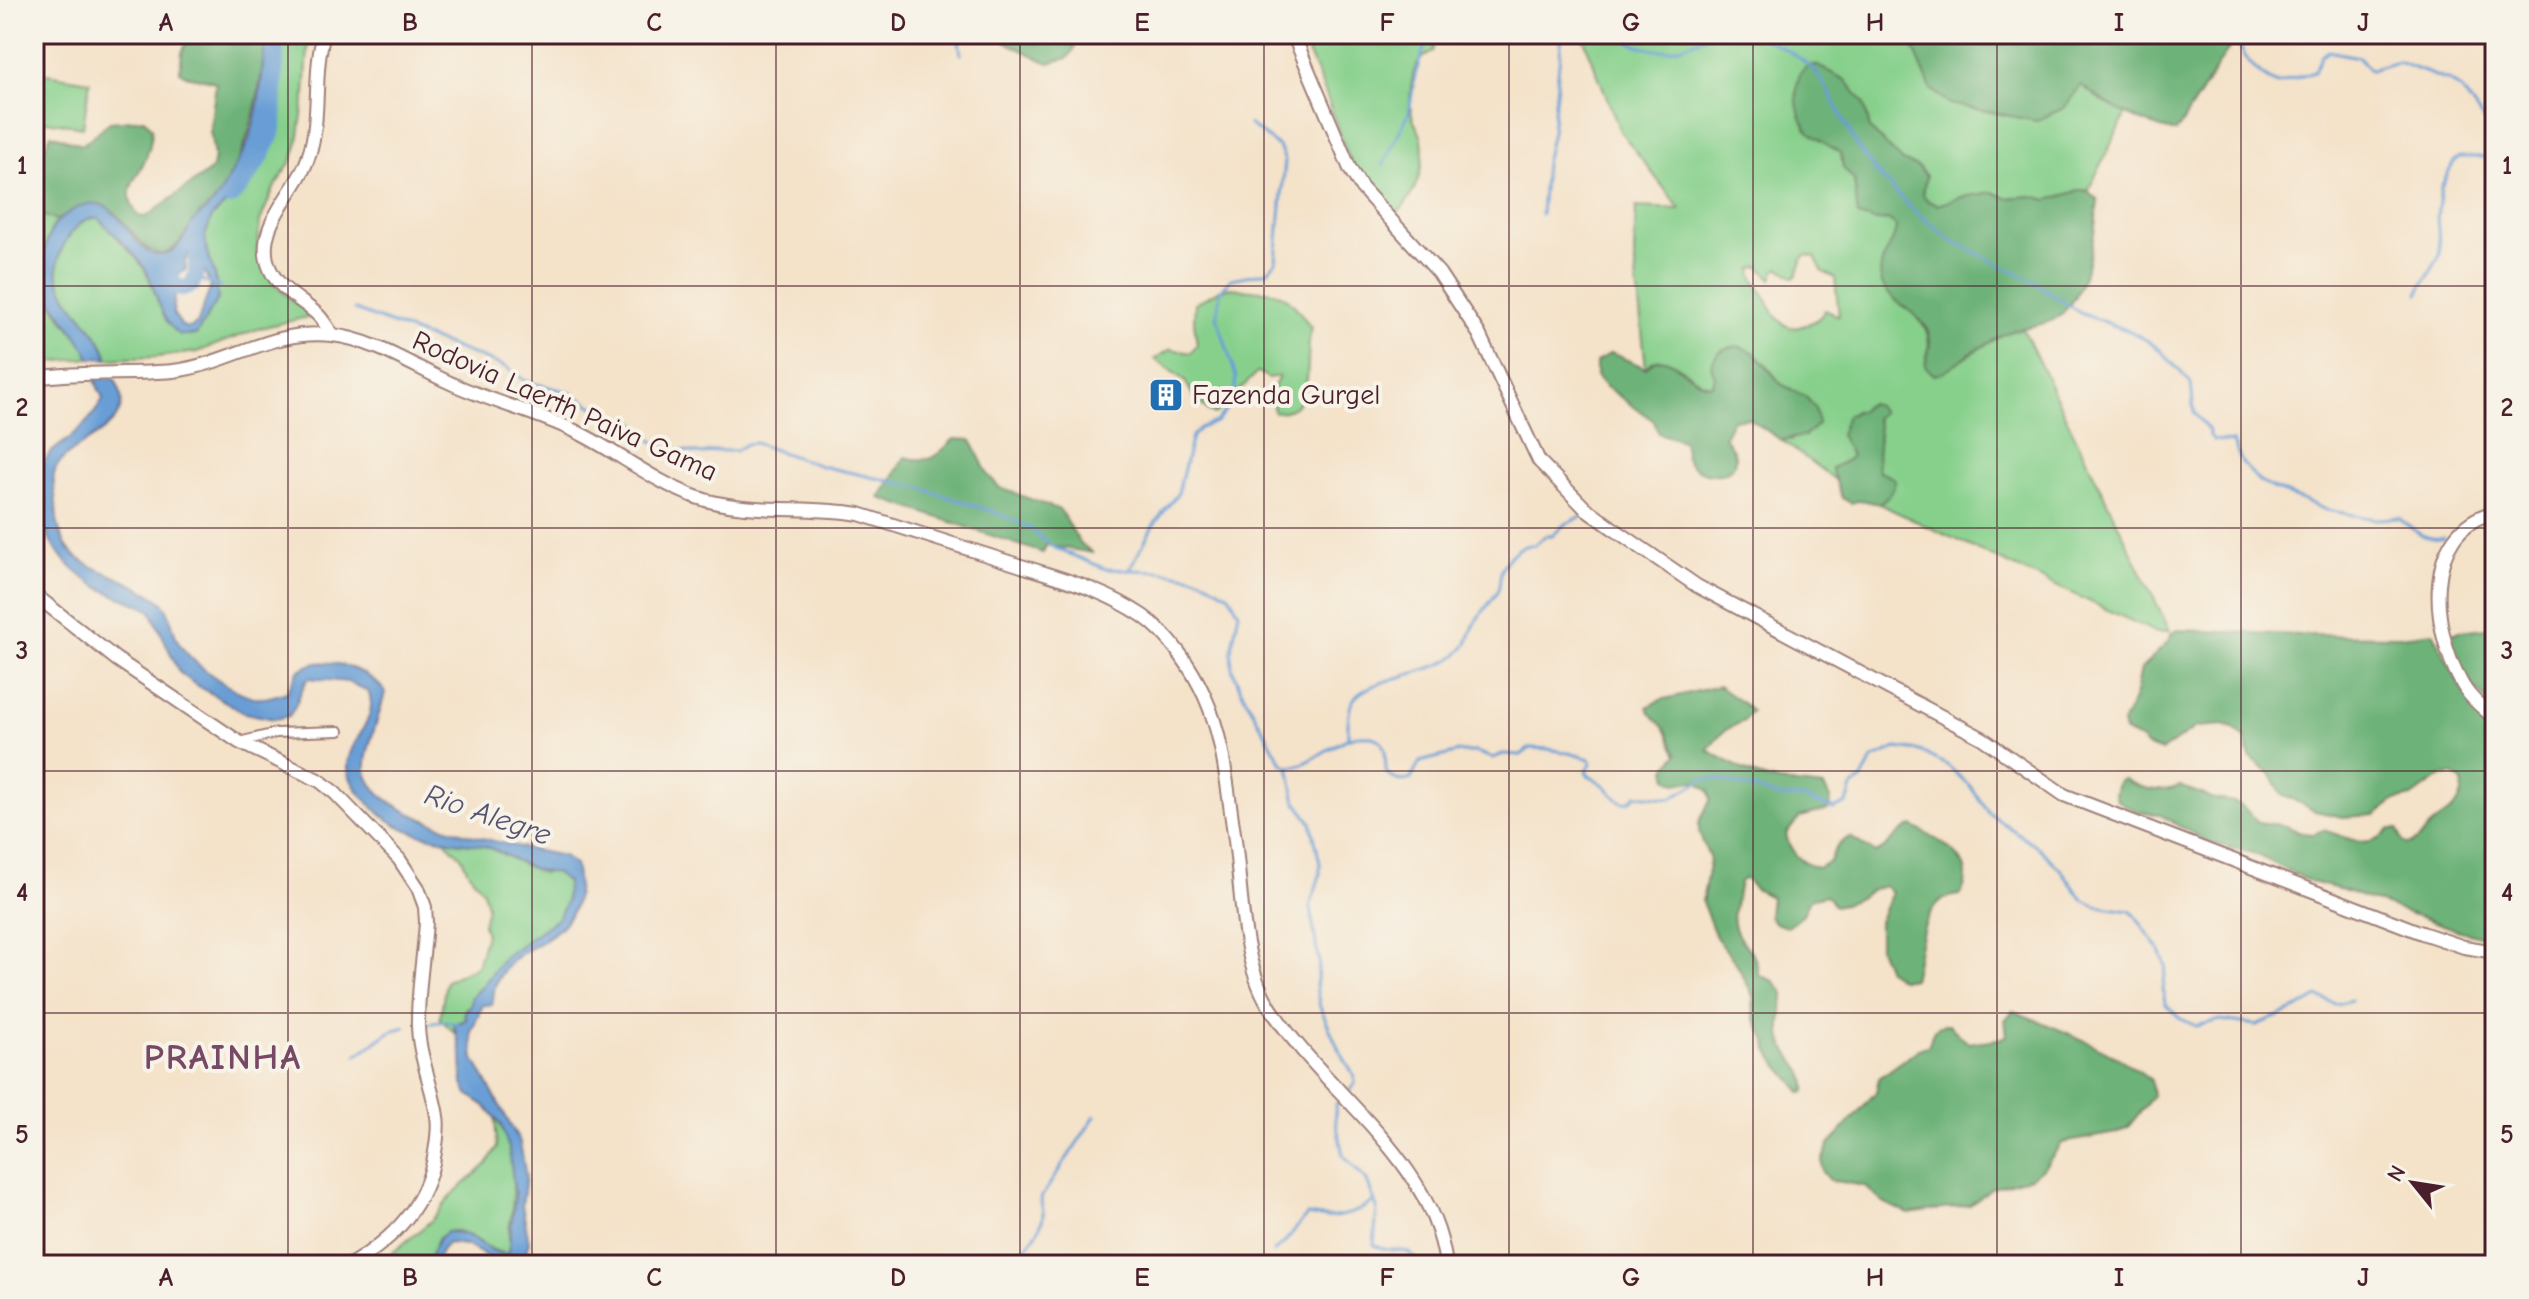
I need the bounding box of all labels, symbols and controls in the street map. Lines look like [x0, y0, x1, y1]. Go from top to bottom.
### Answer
text: A [159, 8, 174, 38]
text: B [402, 8, 418, 38]
text: C [646, 8, 662, 38]
text: D [890, 8, 906, 38]
text: E [1134, 8, 1150, 38]
text: F [1379, 8, 1395, 38]
text: G [1622, 8, 1640, 38]
text: H [1866, 8, 1884, 38]
text: I [2114, 8, 2124, 38]
text: J [2357, 8, 2369, 38]
text: 1 [17, 151, 27, 181]
text: 1 [2502, 151, 2512, 181]
street label: Rodovia Laerth Paiva Gama [408, 324, 722, 488]
building icon: Fazenda Gurgel [1147, 376, 1185, 414]
place label: Fazenda Gurgel [1192, 379, 1380, 411]
text: 2 [16, 393, 28, 423]
text: 2 [2501, 393, 2513, 423]
text: 3 [16, 636, 28, 666]
text: 3 [2501, 636, 2513, 666]
water label: Rio Alegre [420, 777, 556, 853]
text: 4 [16, 878, 28, 908]
text: 4 [2501, 878, 2513, 908]
district label: PRAINHA [144, 1037, 302, 1078]
text: 5 [15, 1120, 29, 1150]
text: 5 [2500, 1120, 2514, 1150]
north arrow [2373, 1143, 2453, 1223]
text: N [2382, 1161, 2411, 1186]
text: A [159, 1263, 174, 1293]
text: B [402, 1263, 418, 1293]
text: C [646, 1263, 662, 1293]
text: D [890, 1263, 906, 1293]
text: E [1134, 1263, 1150, 1293]
text: F [1379, 1263, 1395, 1293]
text: G [1622, 1263, 1640, 1293]
text: H [1866, 1263, 1884, 1293]
text: I [2114, 1263, 2124, 1293]
text: J [2357, 1263, 2369, 1293]

